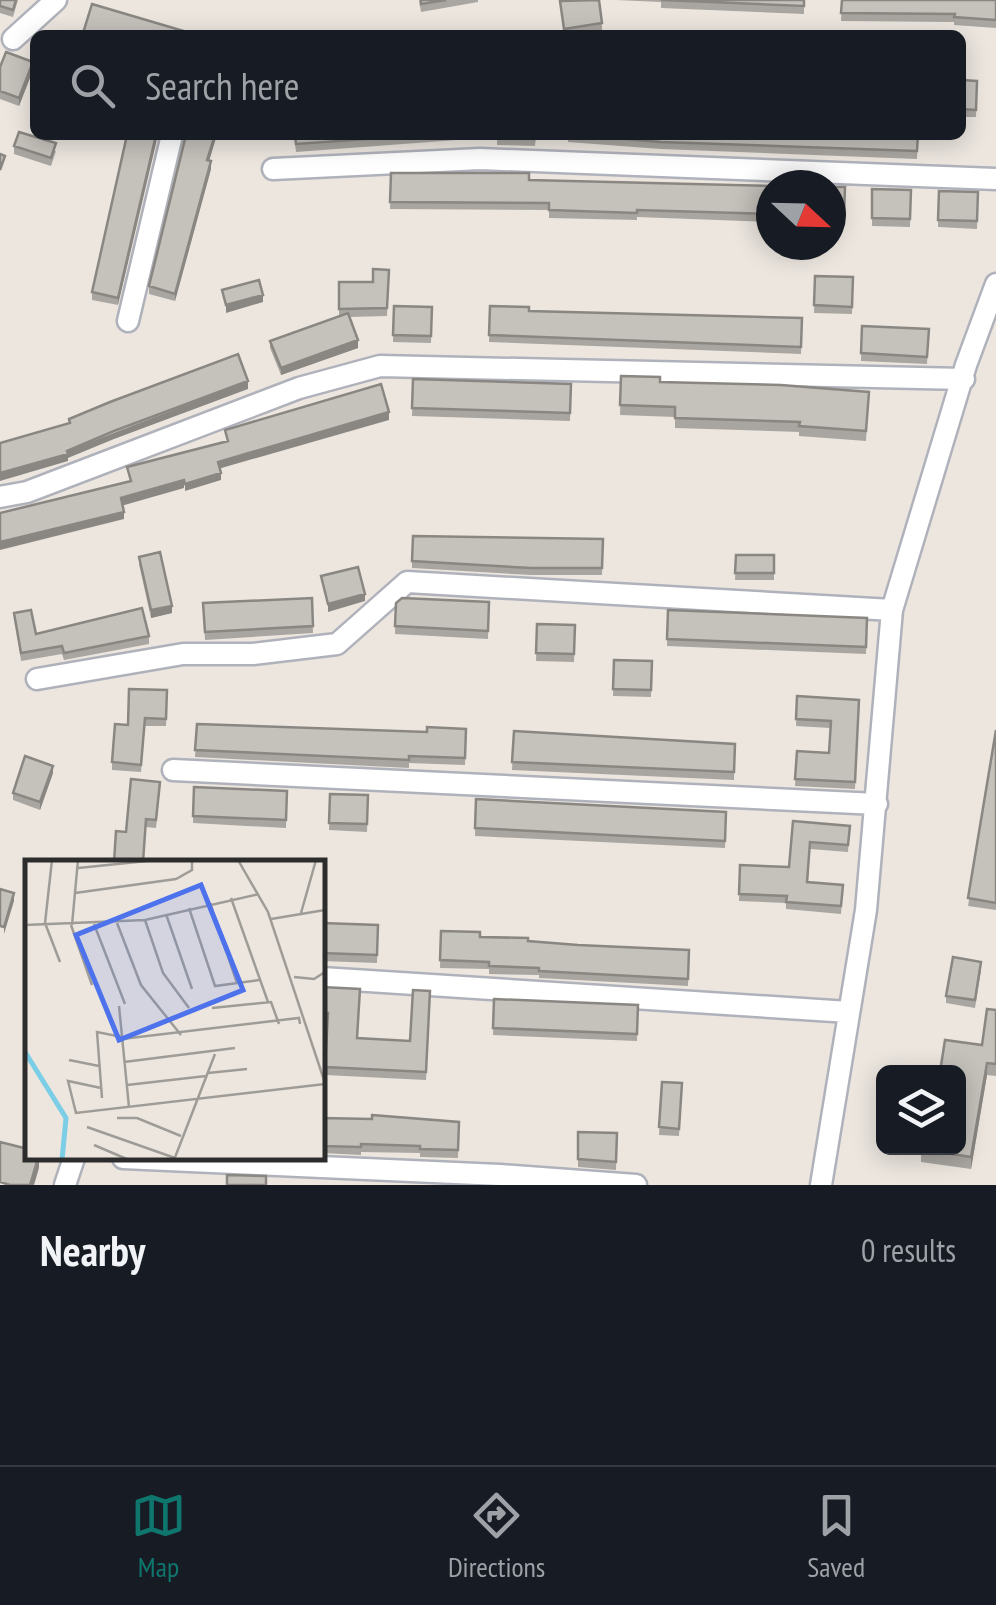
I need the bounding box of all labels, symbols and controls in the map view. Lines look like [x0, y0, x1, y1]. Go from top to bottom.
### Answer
search box [30, 30, 966, 140]
icon: search [65, 58, 120, 113]
text: Search here [145, 61, 299, 110]
north arrow [756, 170, 846, 260]
inset map [25, 860, 325, 1160]
map controls [876, 1065, 966, 1155]
button: layers [876, 1065, 966, 1155]
text: Nearby [40, 1223, 145, 1278]
text: 0 results [861, 1229, 956, 1271]
tab: Map [131, 1488, 186, 1585]
tab: Directions [448, 1488, 545, 1585]
tab: Saved [807, 1488, 865, 1585]

